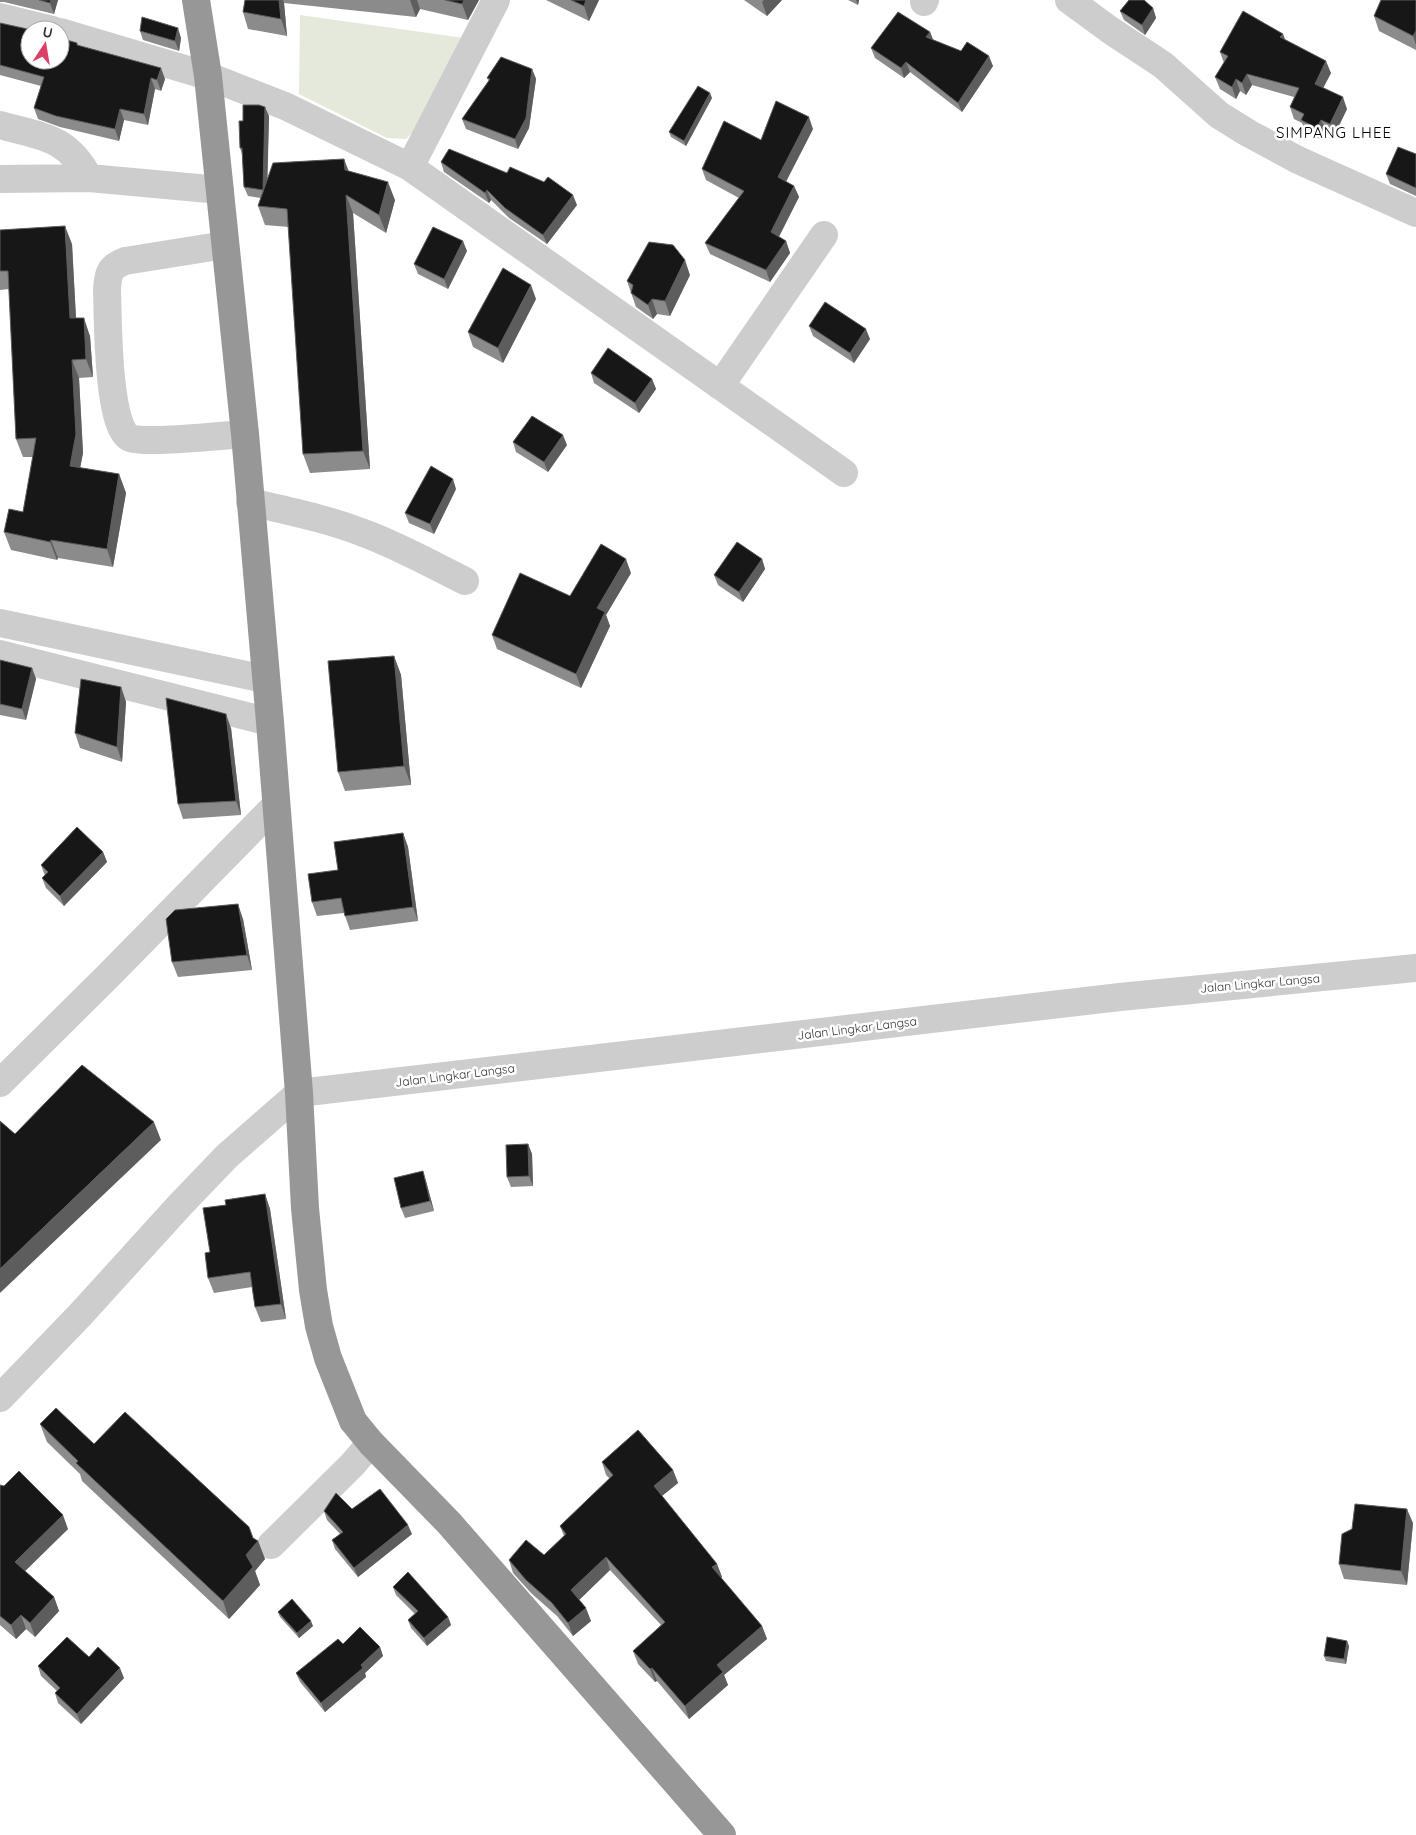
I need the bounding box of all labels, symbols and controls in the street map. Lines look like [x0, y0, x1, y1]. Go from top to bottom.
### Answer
north arrow [20, 20, 70, 70]
text: U [41, 22, 54, 42]
district label: SIMPANG LHEE [1276, 123, 1392, 142]
street label: Jalan Lingkar Langsa [1199, 970, 1321, 996]
street label: Jalan Lingkar Langsa [796, 1013, 918, 1043]
street label: Jalan Lingkar Langsa [394, 1060, 516, 1090]

